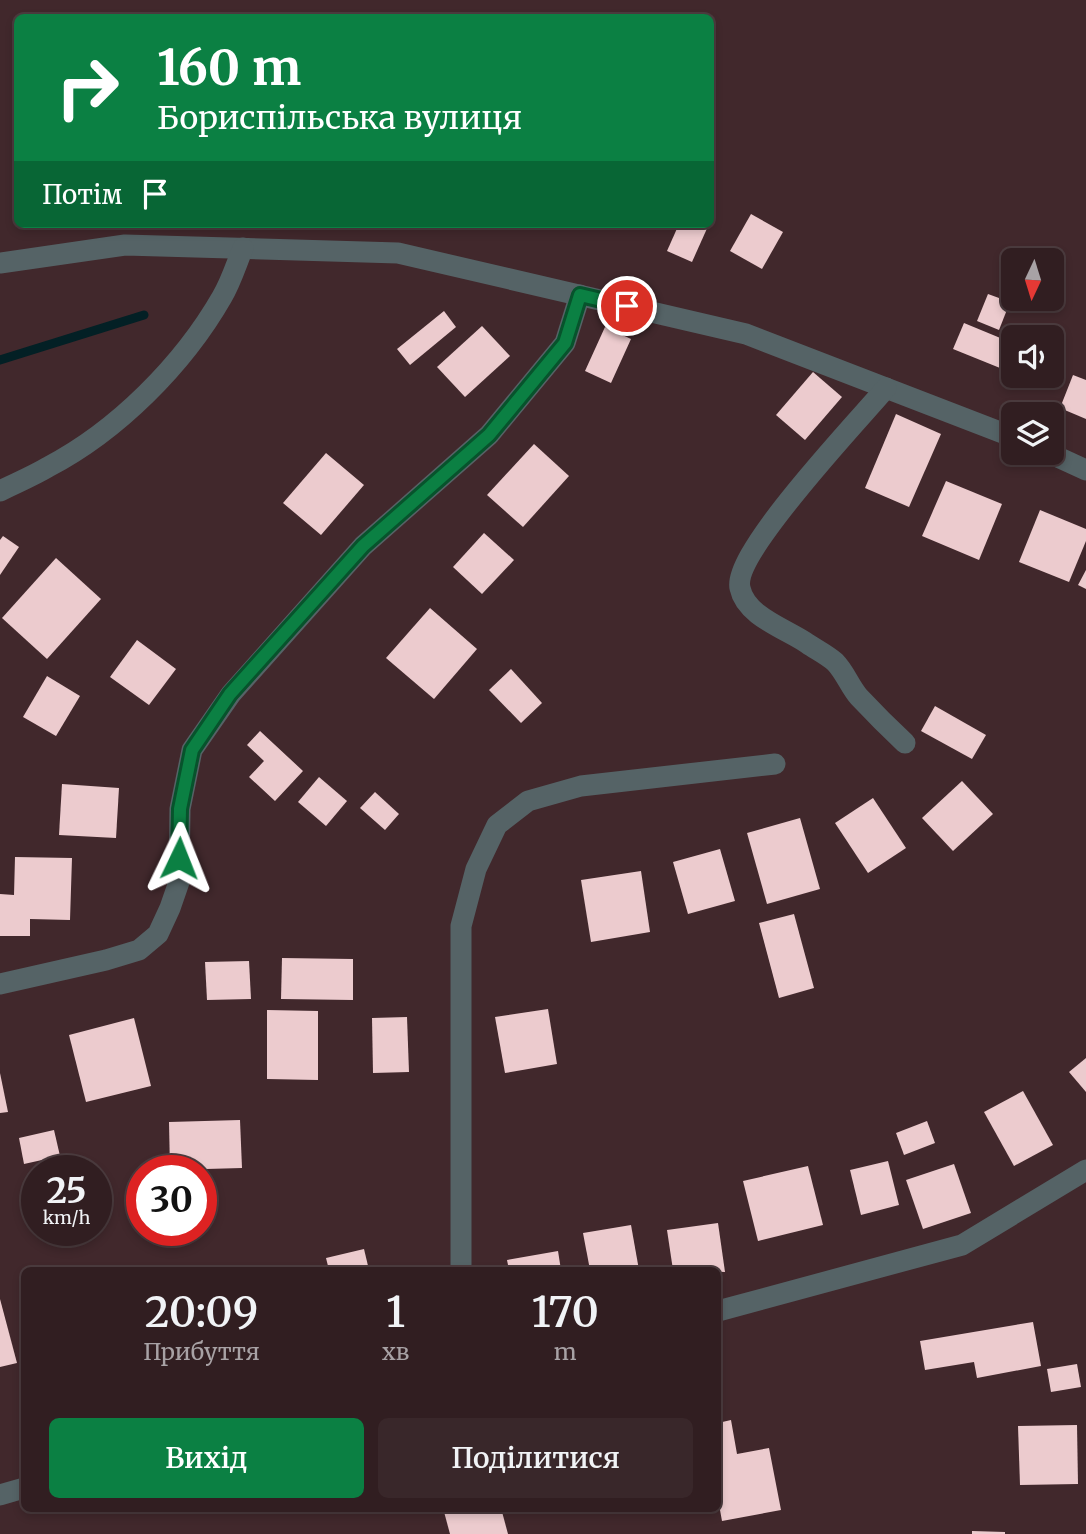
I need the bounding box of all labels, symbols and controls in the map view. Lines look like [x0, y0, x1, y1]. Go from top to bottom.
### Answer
text: 160 m [157, 37, 301, 98]
icon: right [42, 42, 133, 133]
text: Бориспільська вулиця [157, 98, 522, 138]
icon: arrive [136, 175, 174, 213]
text: Потім [42, 178, 122, 211]
north arrow [1001, 248, 1064, 312]
map controls [1001, 248, 1064, 465]
pin [597, 276, 657, 336]
icon: arrive [608, 287, 646, 325]
button: sound [1001, 325, 1064, 388]
button: layers [1001, 402, 1064, 465]
position arrow [142, 821, 216, 895]
speed limit sign: 30 [126, 1155, 217, 1246]
text: 25 [46, 1169, 87, 1213]
text: km/h [43, 1206, 90, 1229]
text: 20:09 [145, 1286, 258, 1338]
text: 1 [386, 1286, 405, 1338]
text: 170 [531, 1286, 599, 1338]
text: Прибуття [143, 1337, 260, 1366]
text: хв [382, 1337, 409, 1366]
text: m [554, 1337, 577, 1366]
button: Вихід [49, 1418, 364, 1498]
button: Поділитися [378, 1418, 693, 1498]

